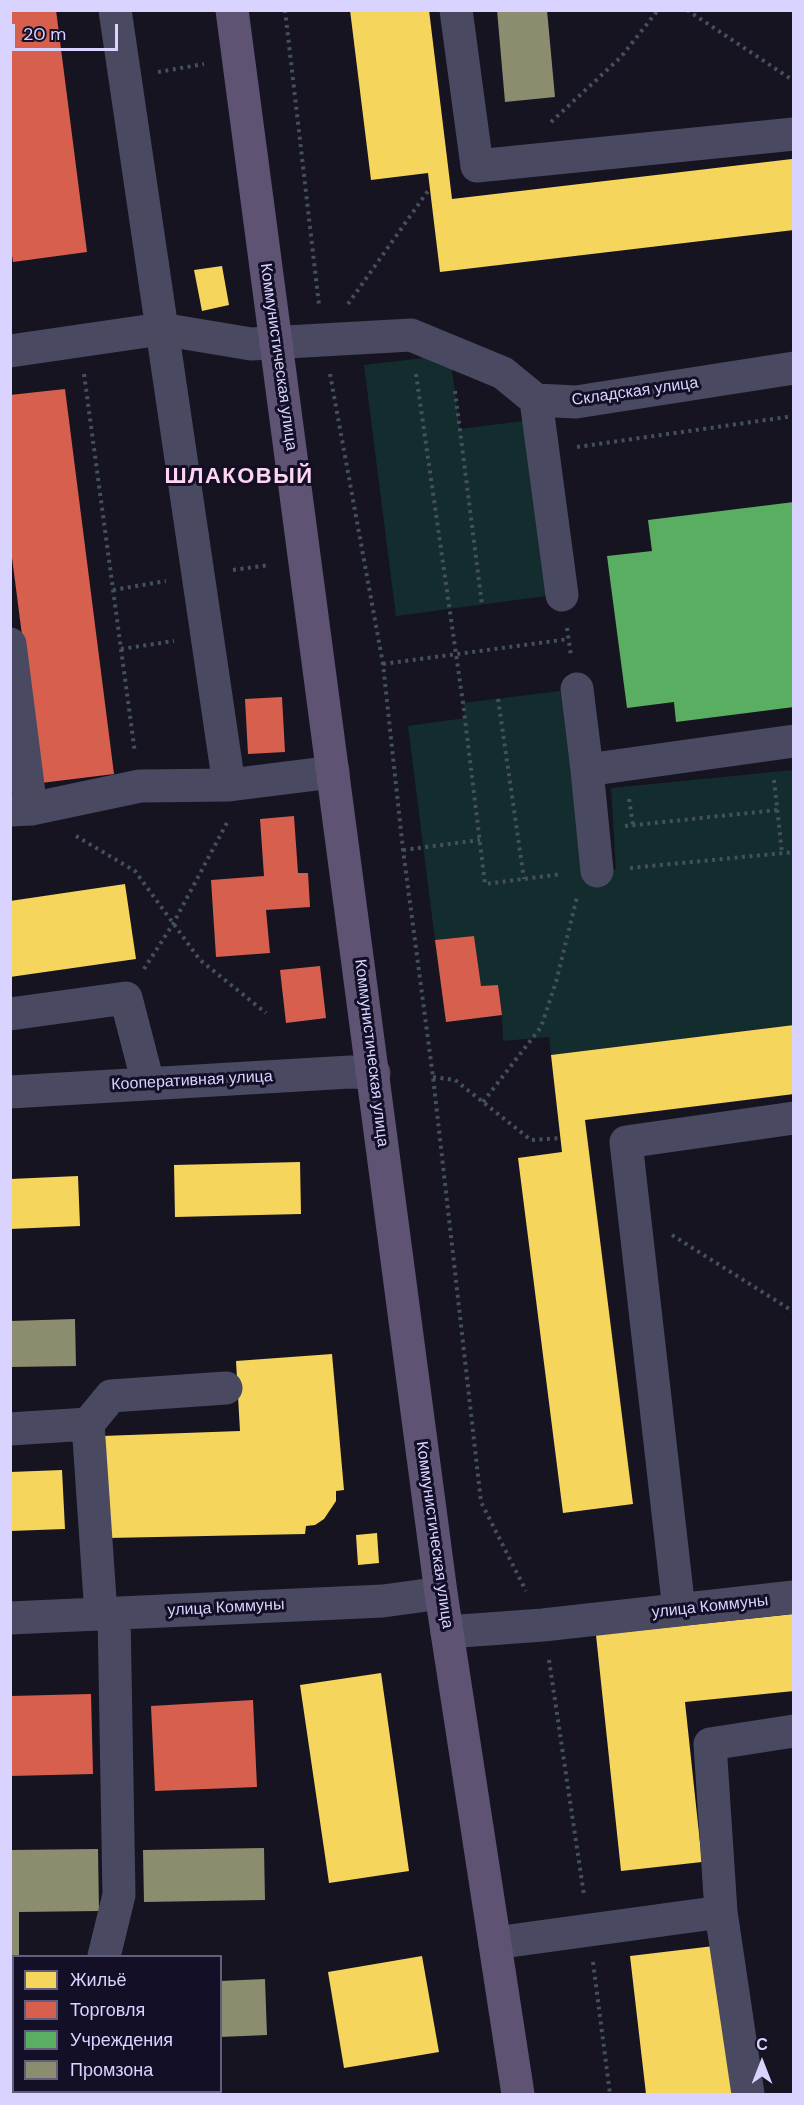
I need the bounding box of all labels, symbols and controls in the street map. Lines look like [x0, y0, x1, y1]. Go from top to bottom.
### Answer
scale bar [15, 12, 122, 50]
text: 20 m [23, 22, 66, 46]
street label: Коммунистическая улица [255, 262, 301, 452]
street label: Складская улица [571, 374, 699, 410]
district label: ШЛАКОВЫЙ [164, 464, 314, 490]
street label: Коммунистическая улица [350, 958, 392, 1148]
street label: Кооперативная улица [111, 1067, 273, 1095]
street label: Коммунистическая улица [411, 1440, 457, 1630]
street label: улица Коммуны [651, 1591, 769, 1623]
street label: улица Коммуны [167, 1595, 285, 1621]
legend [12, 1955, 222, 2093]
text: Жильё [70, 1968, 127, 1992]
text: Торговля [70, 1998, 145, 2022]
text: Учреждения [70, 2028, 173, 2052]
north arrow [732, 2033, 792, 2093]
text: С [756, 2034, 768, 2055]
text: Промзона [70, 2058, 153, 2082]

